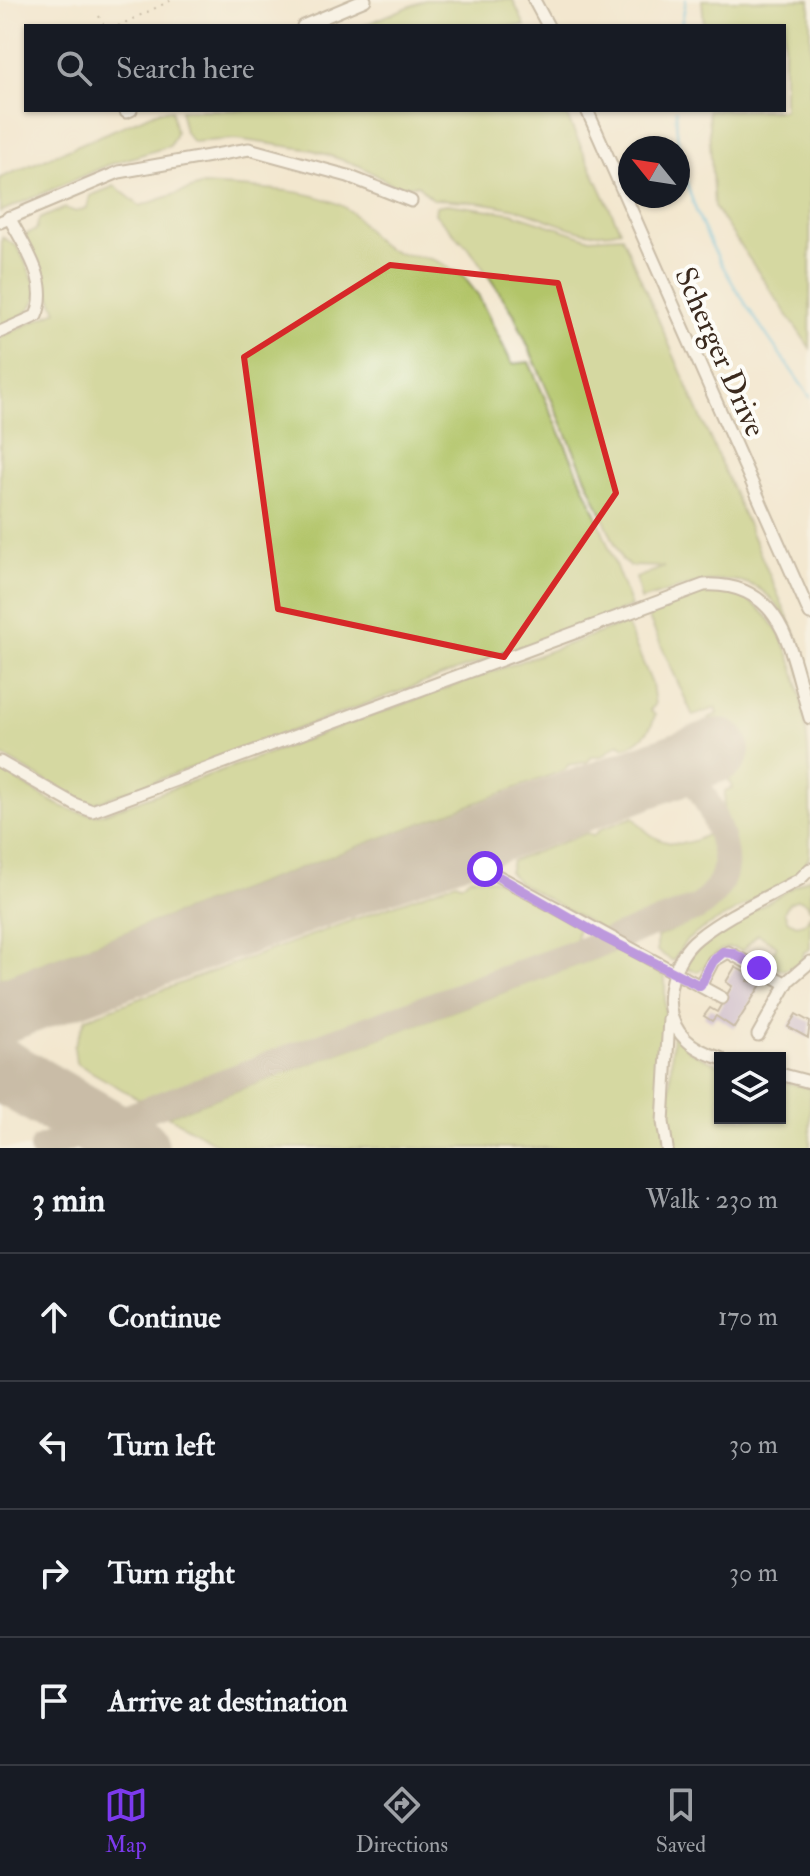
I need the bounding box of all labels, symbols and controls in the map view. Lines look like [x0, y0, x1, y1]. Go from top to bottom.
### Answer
search box [24, 24, 786, 112]
icon: search [52, 46, 96, 90]
text: Search here [116, 50, 255, 87]
north arrow [618, 136, 690, 208]
street label: Scherger Drive [666, 262, 774, 442]
route start [467, 851, 503, 887]
route end [741, 950, 777, 986]
map controls [714, 1052, 786, 1124]
button: layers [714, 1052, 786, 1124]
text: 3 min [32, 1179, 105, 1222]
text: Walk · 230 m [646, 1184, 778, 1216]
icon: ahead [32, 1295, 76, 1339]
text: Continue [108, 1299, 221, 1336]
text: 170 m [718, 1301, 778, 1333]
icon: left [32, 1423, 76, 1467]
text: Turn left [108, 1427, 215, 1464]
text: 30 m [729, 1429, 778, 1461]
icon: right [32, 1551, 76, 1595]
text: Turn right [108, 1555, 235, 1592]
text: 30 m [729, 1557, 778, 1589]
icon: arrive [32, 1679, 76, 1723]
text: Arrive at destination [108, 1683, 348, 1720]
tab: Map [104, 1783, 148, 1859]
tab: Directions [356, 1783, 448, 1859]
tab: Saved [656, 1783, 706, 1859]

